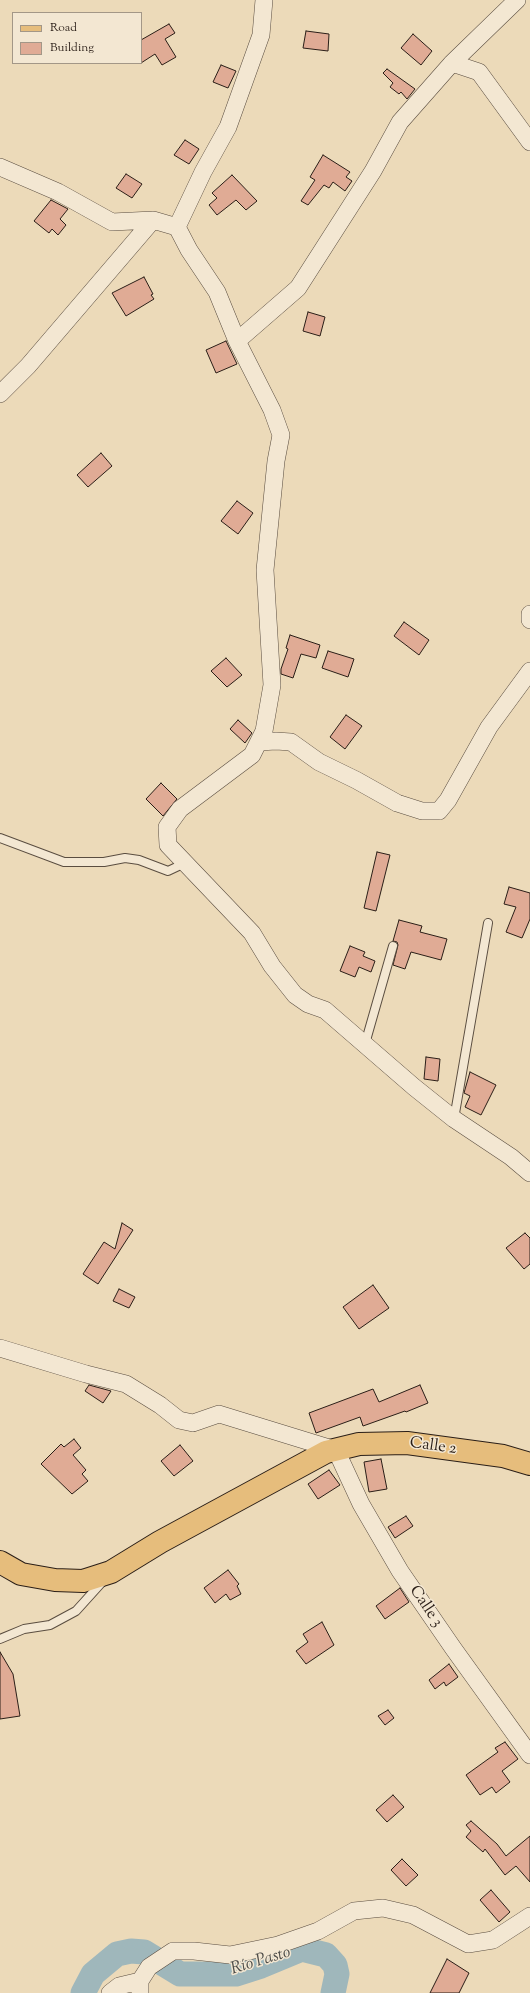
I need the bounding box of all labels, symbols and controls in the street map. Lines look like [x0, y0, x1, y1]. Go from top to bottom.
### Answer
legend [12, 12, 142, 64]
text: Road [50, 19, 77, 37]
text: Building [50, 39, 94, 57]
street label: Calle 2 [408, 1434, 458, 1460]
street label: Calle 3 [404, 1583, 446, 1631]
water label: Río Pasto [229, 1943, 293, 1981]

